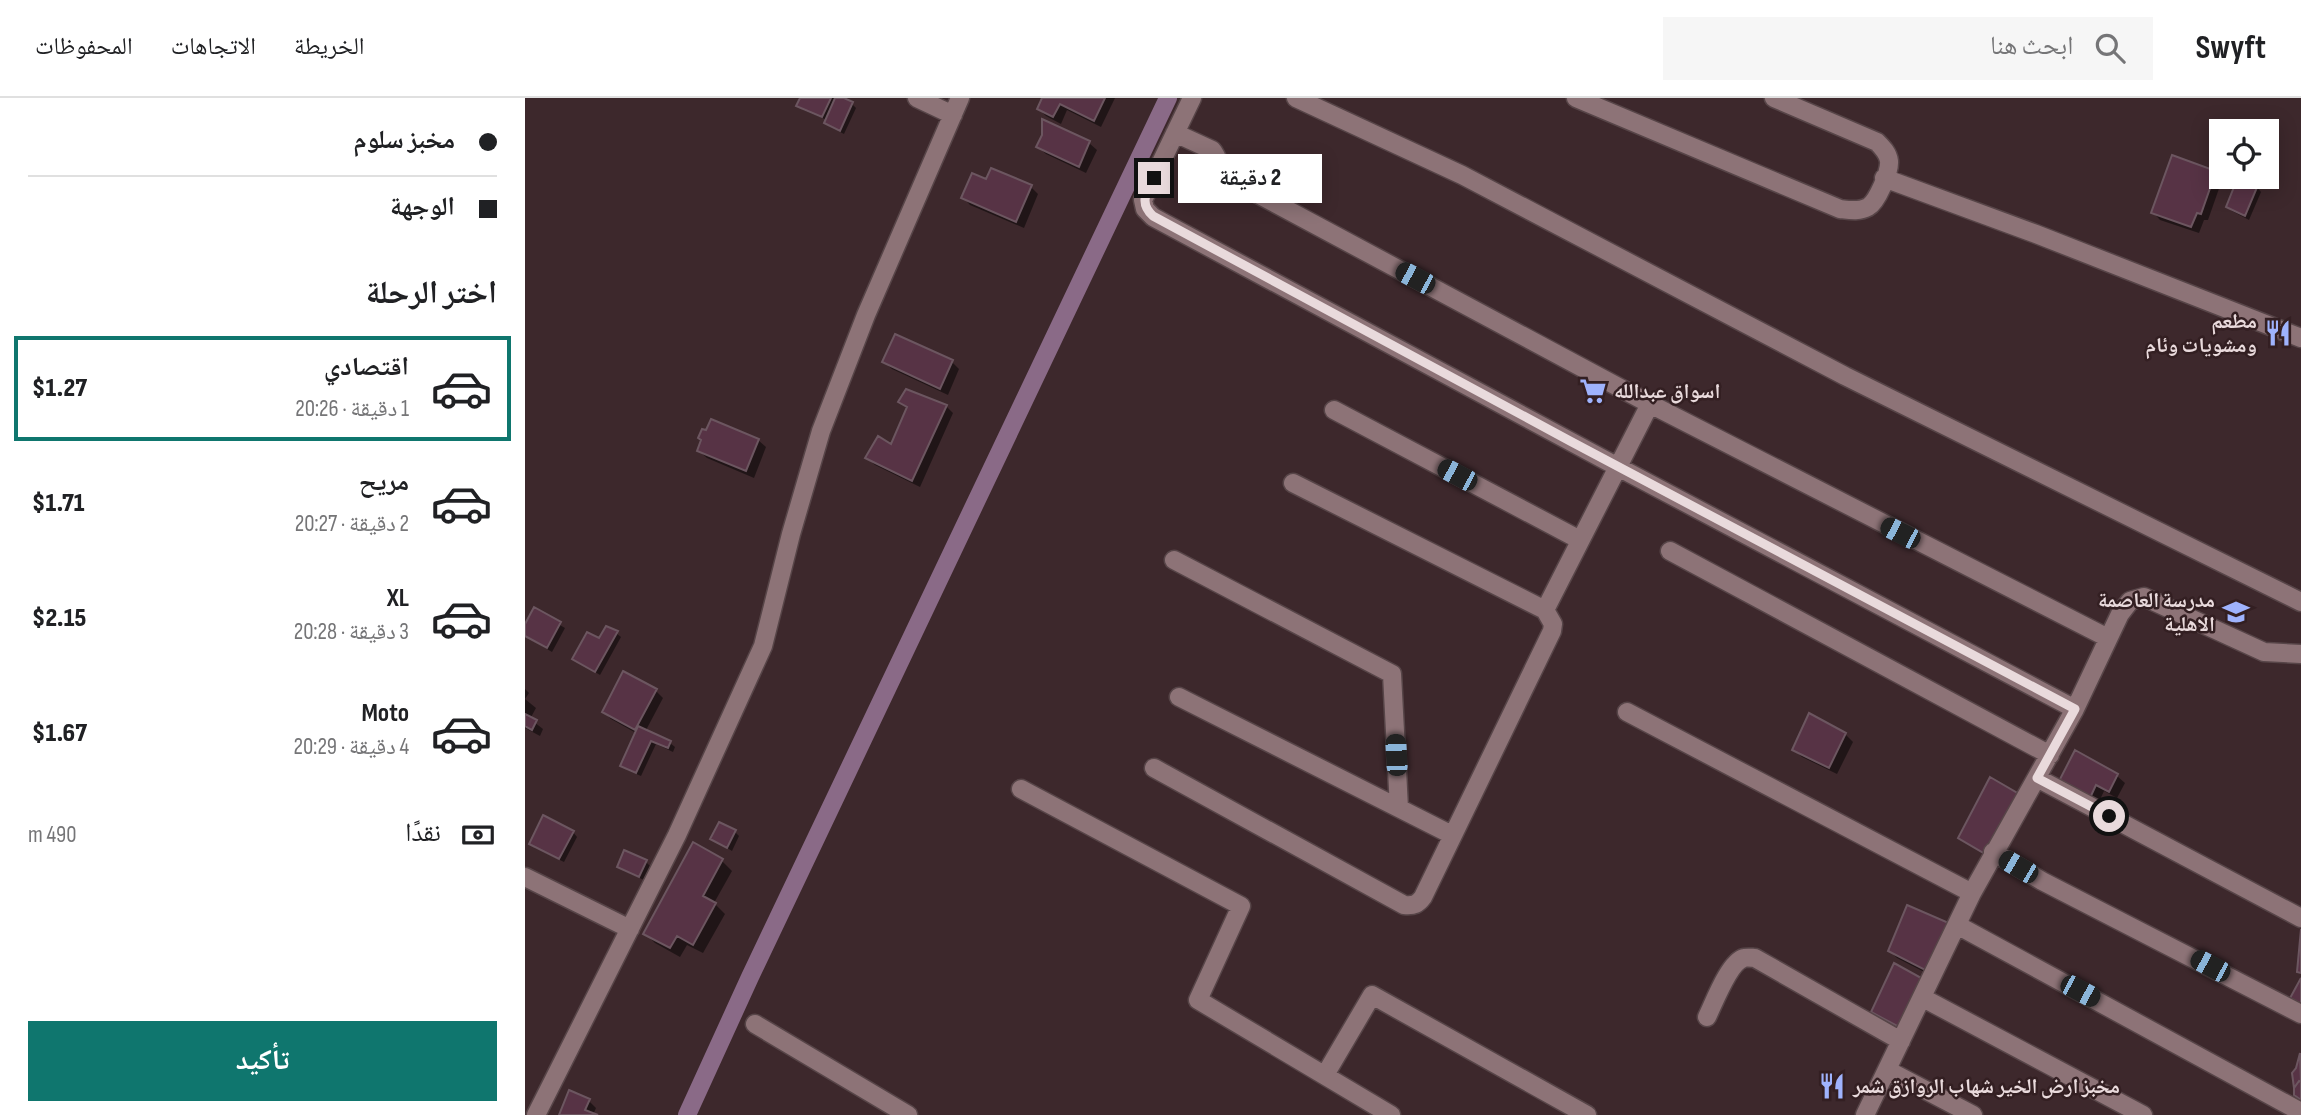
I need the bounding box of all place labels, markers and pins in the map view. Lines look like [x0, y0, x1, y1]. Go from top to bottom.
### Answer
place label: مطعم ومشويات وئام [2145, 309, 2257, 359]
restaurant icon: مطعم ومشويات وئام [2263, 318, 2293, 348]
supermarket icon: اسواق عبدالله [1578, 376, 1608, 406]
place label: اسواق عبدالله [1614, 379, 1720, 404]
place label: مدرسة العاصمة الاهلية [2098, 588, 2215, 637]
school or university icon: مدرسة العاصمة الاهلية [2221, 597, 2251, 627]
restaurant icon: مخبز ارض الخير شهاب الروازق شمر [1817, 1071, 1847, 1101]
place label: مخبز ارض الخير شهاب الروازق شمر [1852, 1074, 2120, 1099]

